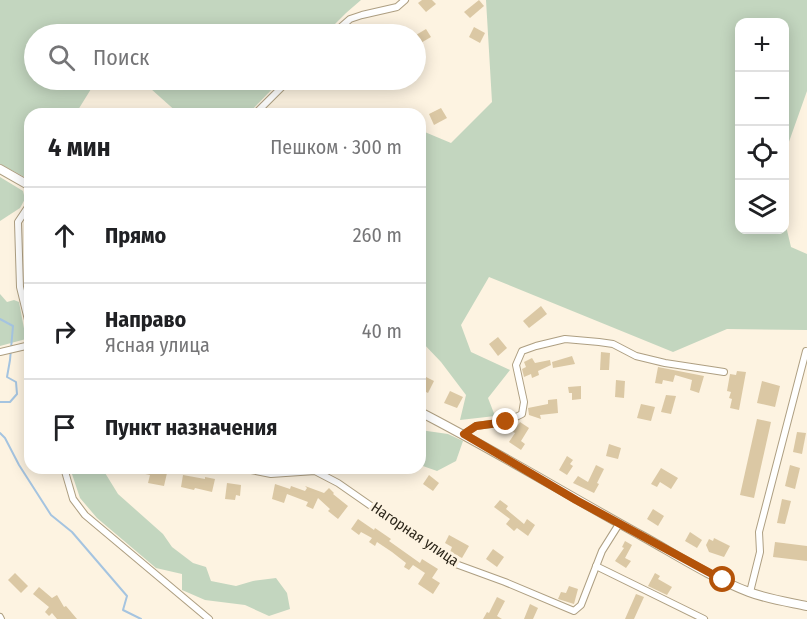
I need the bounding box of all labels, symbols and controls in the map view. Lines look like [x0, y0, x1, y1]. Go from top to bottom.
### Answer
map controls [735, 18, 789, 234]
button: + [735, 18, 789, 72]
search box [24, 24, 426, 90]
icon: search [45, 41, 78, 74]
text: Поиск [93, 44, 149, 71]
button: − [735, 72, 789, 126]
button: locate [735, 126, 789, 180]
text: 4 мин [48, 132, 110, 163]
text: Пешком · 300 m [270, 135, 402, 159]
button: layers [735, 180, 789, 234]
icon: ahead [48, 219, 81, 252]
text: Прямо [105, 222, 166, 249]
text: 260 m [353, 223, 402, 247]
text: Направо [105, 306, 186, 333]
icon: right [48, 315, 81, 348]
text: 40 m [362, 319, 402, 343]
text: Ясная улица [105, 333, 210, 357]
route end [492, 408, 518, 434]
icon: arrive [48, 411, 81, 444]
text: Пункт назначения [105, 414, 277, 441]
street label: Нагорная улица [368, 498, 462, 570]
route start [709, 566, 735, 592]

